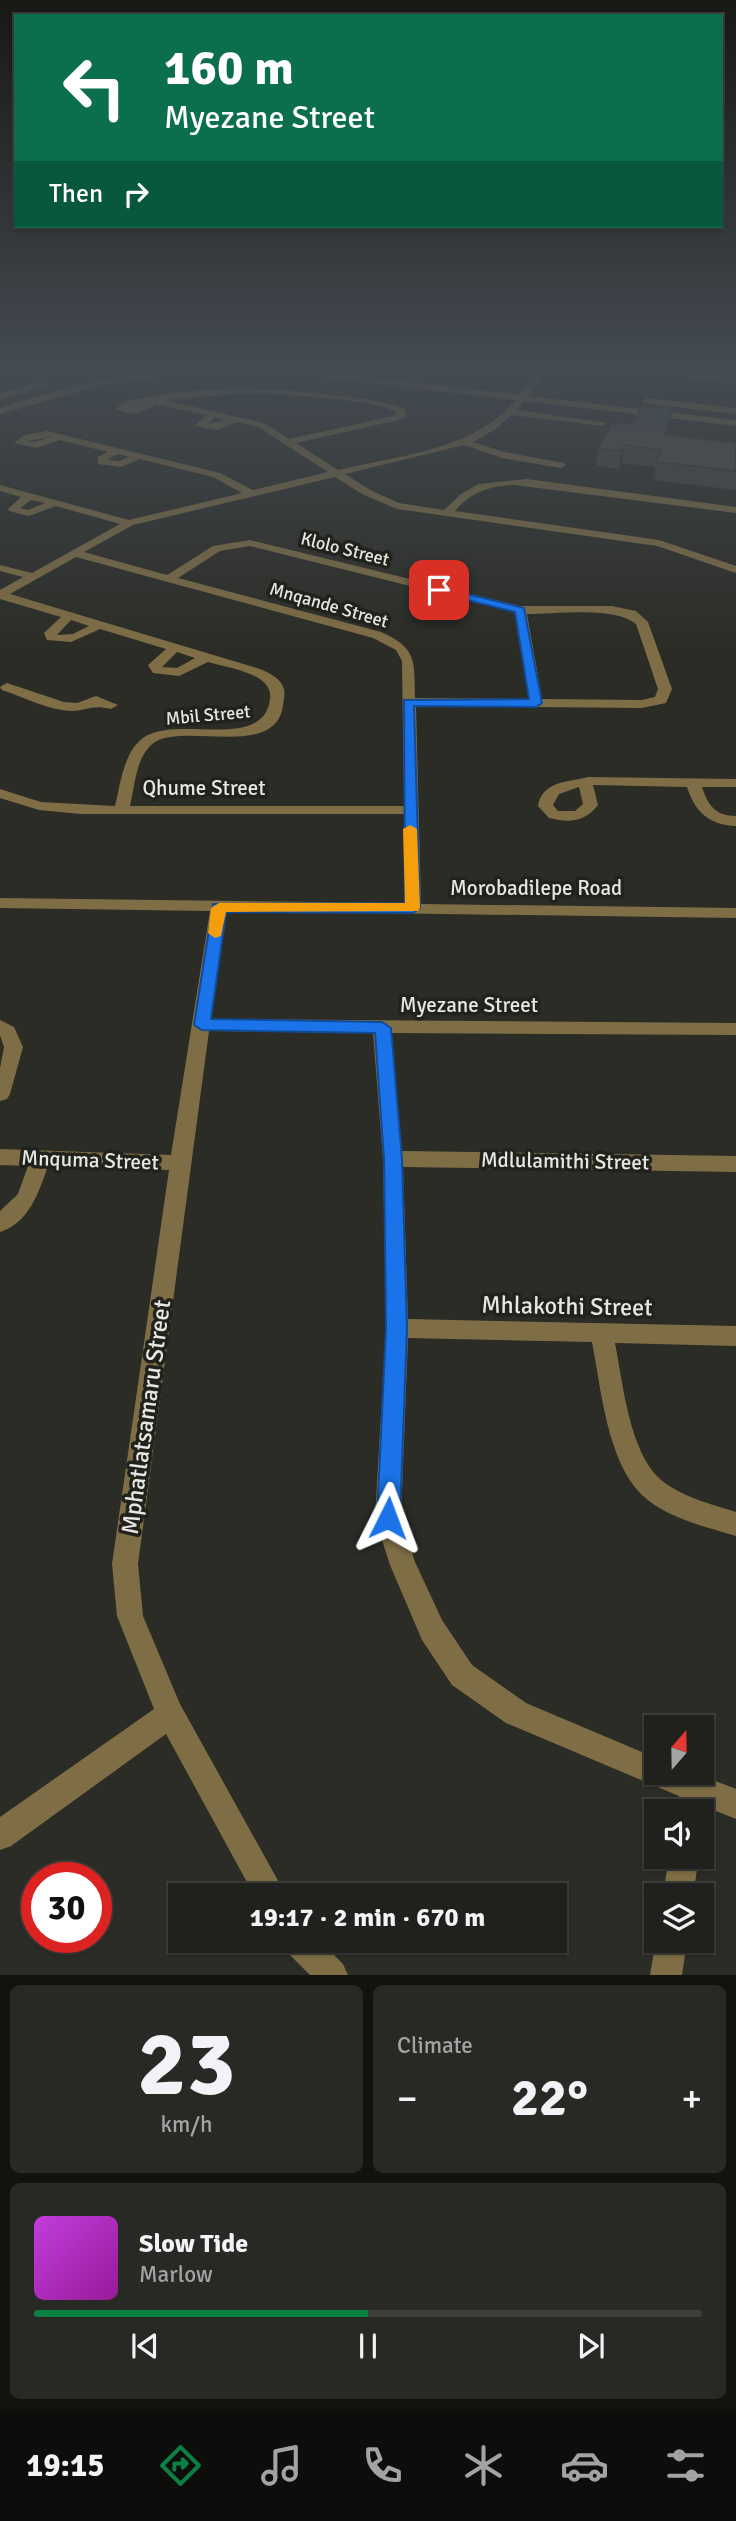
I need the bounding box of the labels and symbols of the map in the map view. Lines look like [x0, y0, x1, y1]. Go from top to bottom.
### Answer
street label: Klolo Street [298, 527, 392, 571]
pin [409, 560, 469, 620]
street label: Mnqande Street [267, 578, 391, 632]
street label: Mbil Street [165, 700, 251, 730]
street label: Qhume Street [142, 775, 266, 801]
street label: Morobadilepe Road [450, 875, 622, 901]
street label: Myezane Street [400, 992, 538, 1018]
street label: Mnquma Street [21, 1145, 159, 1175]
street label: Mdlulamithi Street [481, 1147, 649, 1175]
street label: Mhlakothi Street [481, 1290, 653, 1322]
street label: Mphatlatsamaru Street [115, 1298, 177, 1536]
position arrow [351, 1481, 425, 1555]
north arrow [644, 1715, 714, 1785]
speed limit sign: 30 [21, 1862, 112, 1953]

